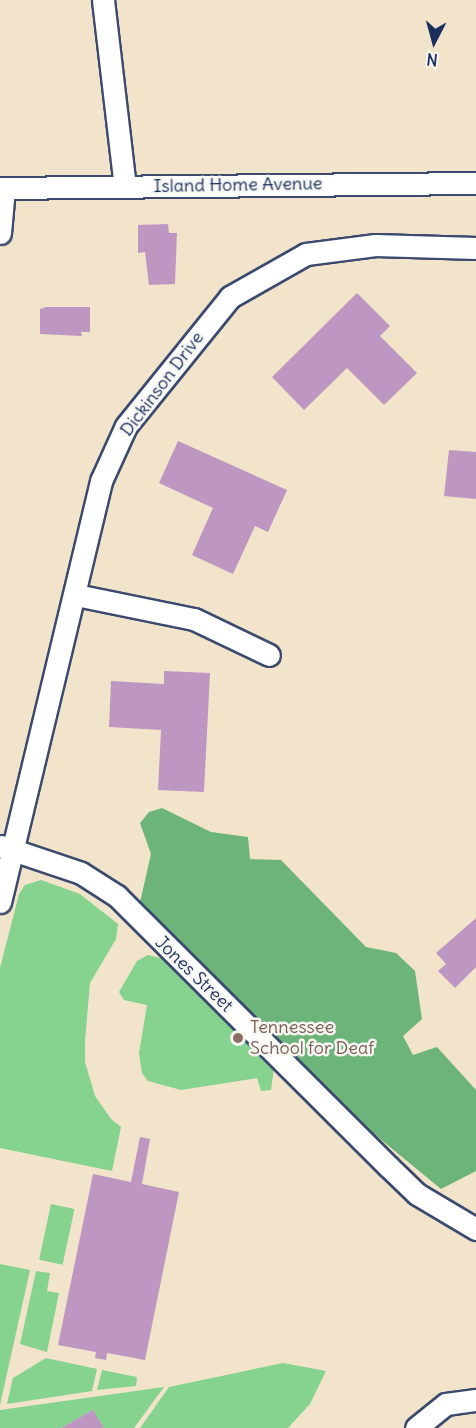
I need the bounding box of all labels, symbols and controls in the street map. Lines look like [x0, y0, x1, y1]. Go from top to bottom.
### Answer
north arrow [404, 12, 464, 72]
text: N [426, 49, 439, 70]
street label: Island Home Avenue [153, 173, 323, 197]
street label: Dickinson Drive [116, 328, 208, 440]
street label: Jones Street [151, 932, 237, 1016]
place label: Tennessee School for Deaf [250, 1017, 374, 1060]
marker: Tennessee School for Deaf [231, 1031, 245, 1045]

